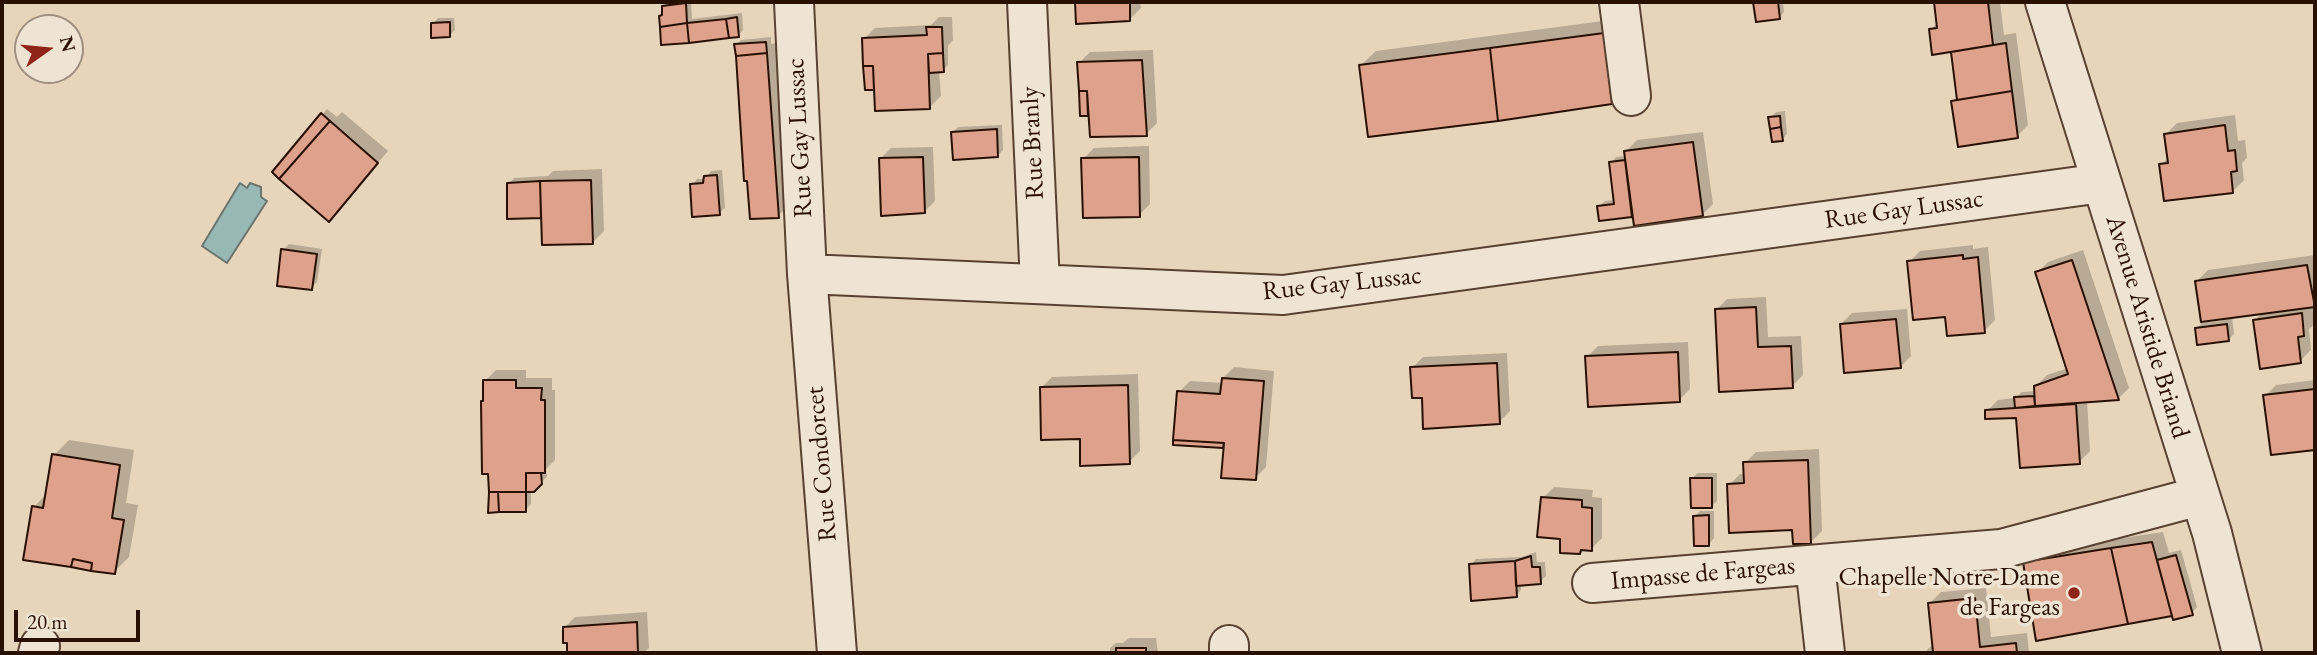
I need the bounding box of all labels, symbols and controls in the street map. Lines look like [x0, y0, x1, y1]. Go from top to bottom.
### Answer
north arrow [14, 14, 84, 84]
text: N [54, 33, 82, 55]
street label: Rue Gay Lussac [780, 57, 820, 219]
street label: Rue Branly [1014, 86, 1052, 200]
street label: Rue Gay Lussac [1823, 183, 1985, 237]
street label: Avenue Aristide Briand [2098, 212, 2196, 442]
street label: Rue Gay Lussac [1261, 260, 1423, 308]
street label: Rue Condorcet [800, 385, 844, 543]
street label: Impasse de Fargeas [1610, 550, 1796, 598]
place label: Chapelle Notre-Dame de Fargeas [1838, 562, 2060, 624]
marker: Chapelle Notre-Dame de Fargeas [2066, 585, 2082, 601]
scale bar [18, 596, 144, 640]
text: 20 m [27, 608, 68, 635]

